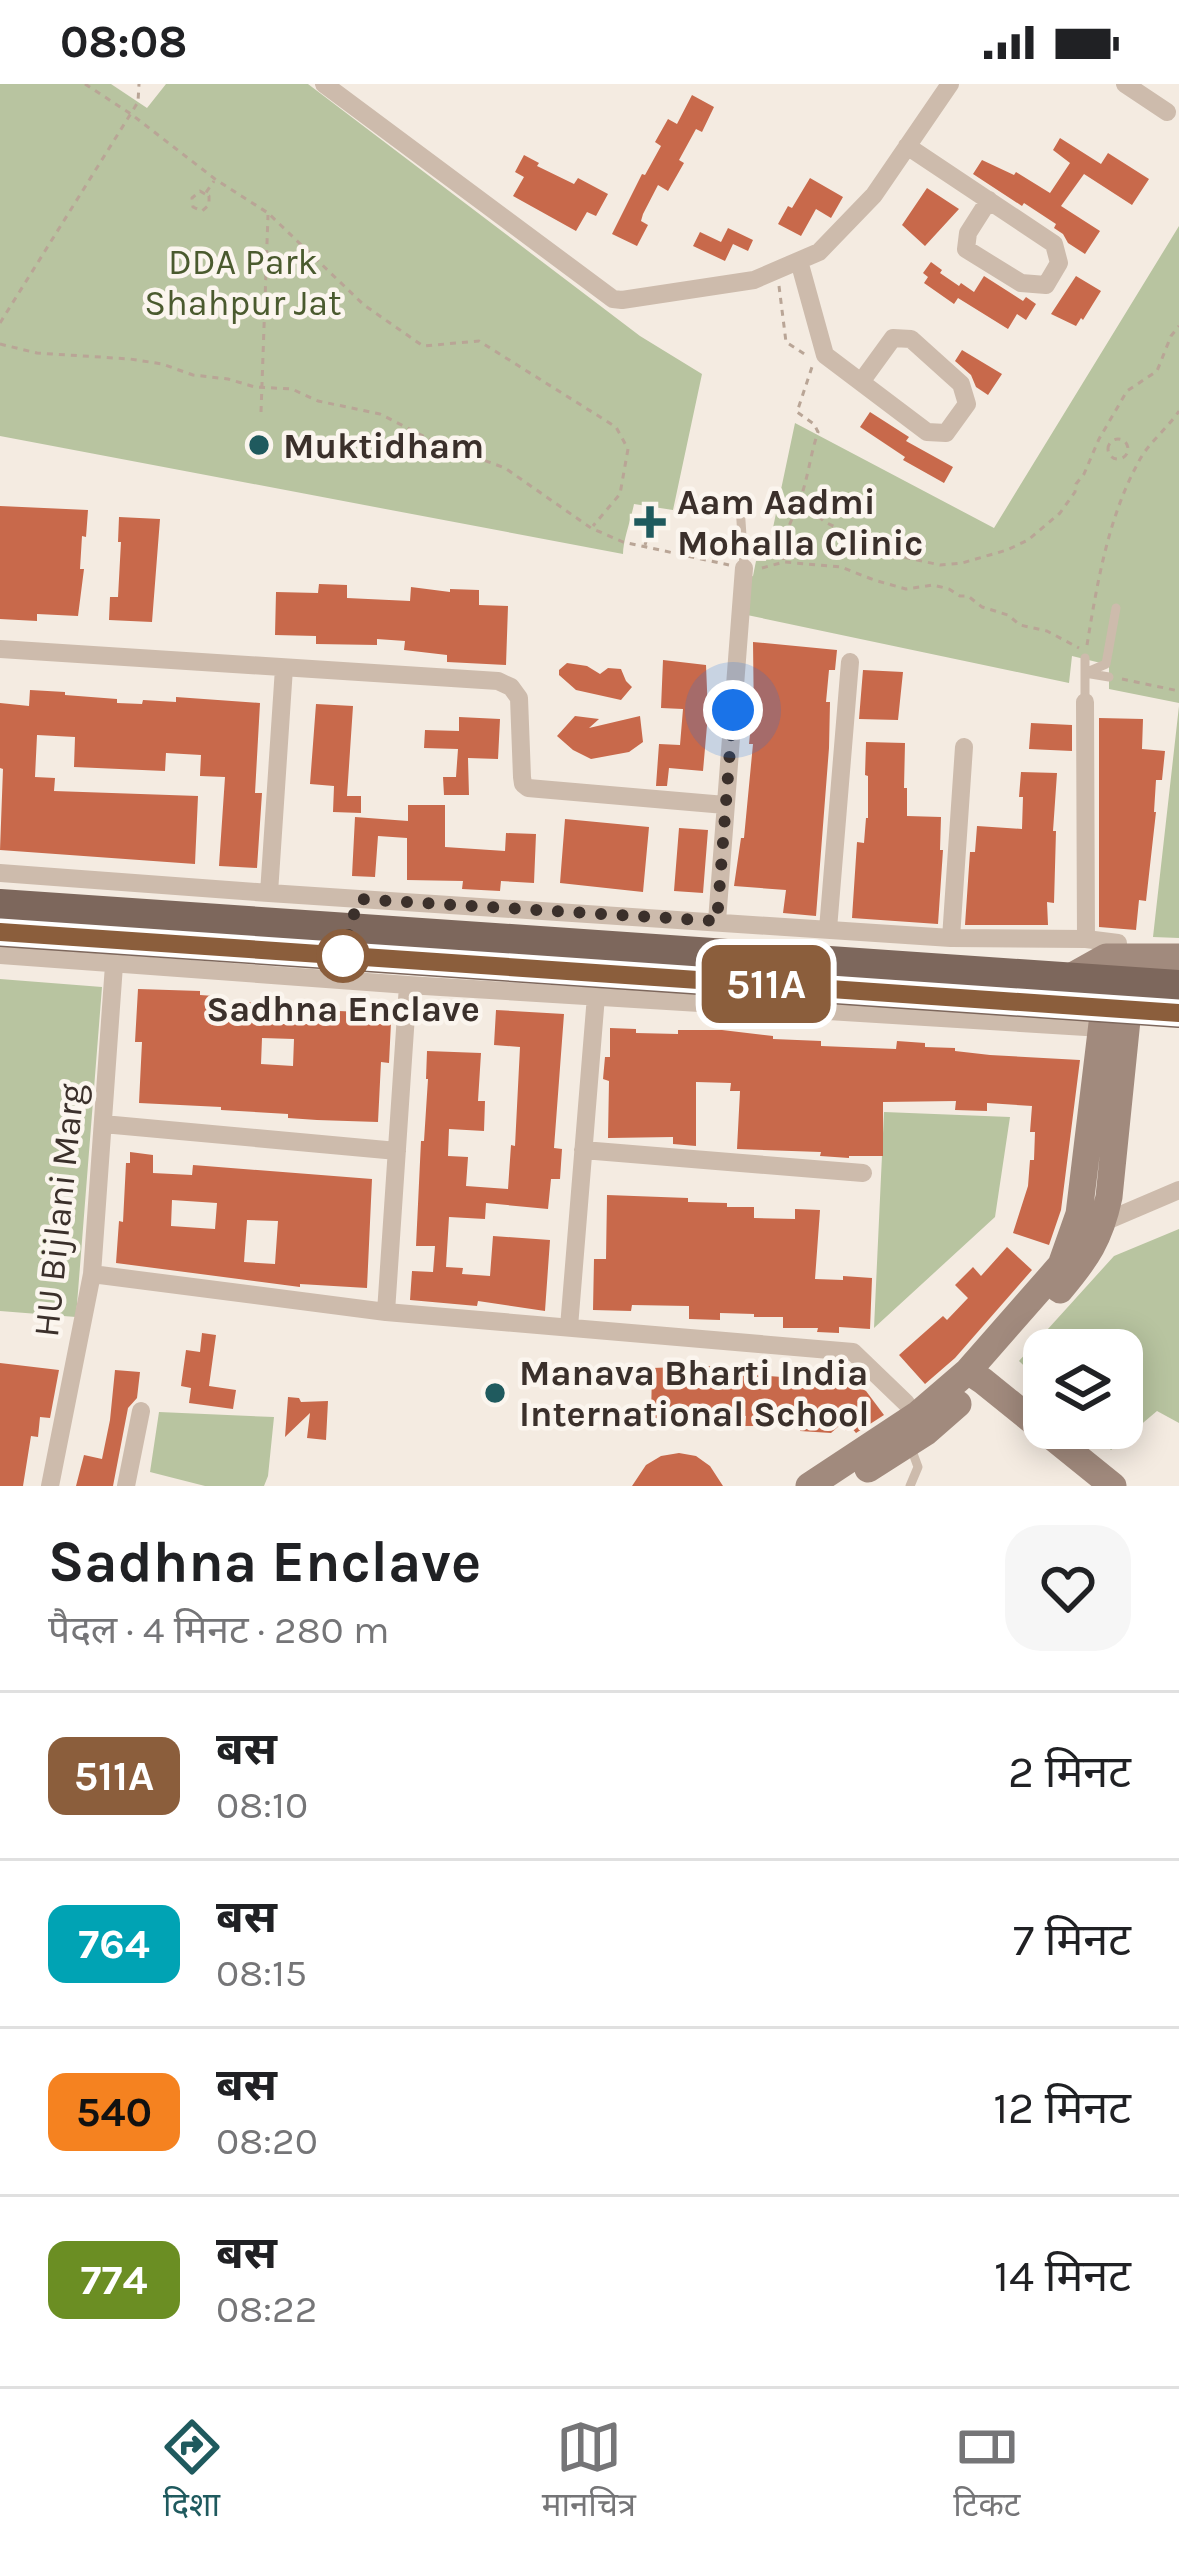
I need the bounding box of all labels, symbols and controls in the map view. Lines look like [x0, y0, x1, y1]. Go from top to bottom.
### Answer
text: 08:08 [60, 16, 187, 68]
park label: DDA Park Shahpur Jat [144, 241, 342, 324]
place label: Muktidham [283, 425, 484, 467]
marker: Muktidham [246, 432, 272, 458]
place label: Aam Aadmi Mohalla Clinic [677, 481, 923, 564]
marker: Aam Aadmi Mohalla Clinic [634, 506, 666, 538]
your location [703, 680, 763, 740]
marker: Sadhna Enclave [318, 931, 368, 981]
line badge: 511A [682, 945, 850, 1023]
text: 511A [726, 959, 806, 1009]
place label: Sadhna Enclave [206, 988, 480, 1030]
street label: HU Bijlani Marg [25, 1081, 93, 1339]
map controls [1023, 1329, 1143, 1449]
button: layers [1023, 1329, 1143, 1449]
place label: Manava Bharti India International School [519, 1352, 869, 1435]
marker: Manava Bharti India International School [482, 1380, 508, 1406]
button: heart [1005, 1525, 1131, 1651]
text: Sadhna Enclave [48, 1529, 481, 1595]
text: पैदल · 4 मिनट · 280 m [48, 1607, 390, 1653]
text: बस [216, 1723, 277, 1775]
text: 2 मिनट [1008, 1746, 1131, 1798]
text: 511A [74, 1751, 154, 1801]
text: 08:10 [216, 1782, 308, 1828]
text: बस [216, 1891, 277, 1943]
text: 7 मिनट [1013, 1914, 1131, 1966]
text: 764 [78, 1919, 150, 1969]
text: 08:15 [216, 1950, 307, 1996]
text: बस [216, 2059, 277, 2111]
text: 12 मिनट [993, 2082, 1131, 2134]
text: 540 [76, 2087, 152, 2137]
text: 08:20 [216, 2118, 318, 2164]
text: बस [216, 2227, 277, 2279]
text: 14 मिनट [994, 2250, 1131, 2302]
text: 774 [81, 2255, 147, 2305]
text: 08:22 [216, 2286, 317, 2332]
tab: दिशा [159, 2414, 225, 2529]
tab: मानचित्र [542, 2414, 636, 2529]
tab: टिकट [953, 2414, 1020, 2529]

